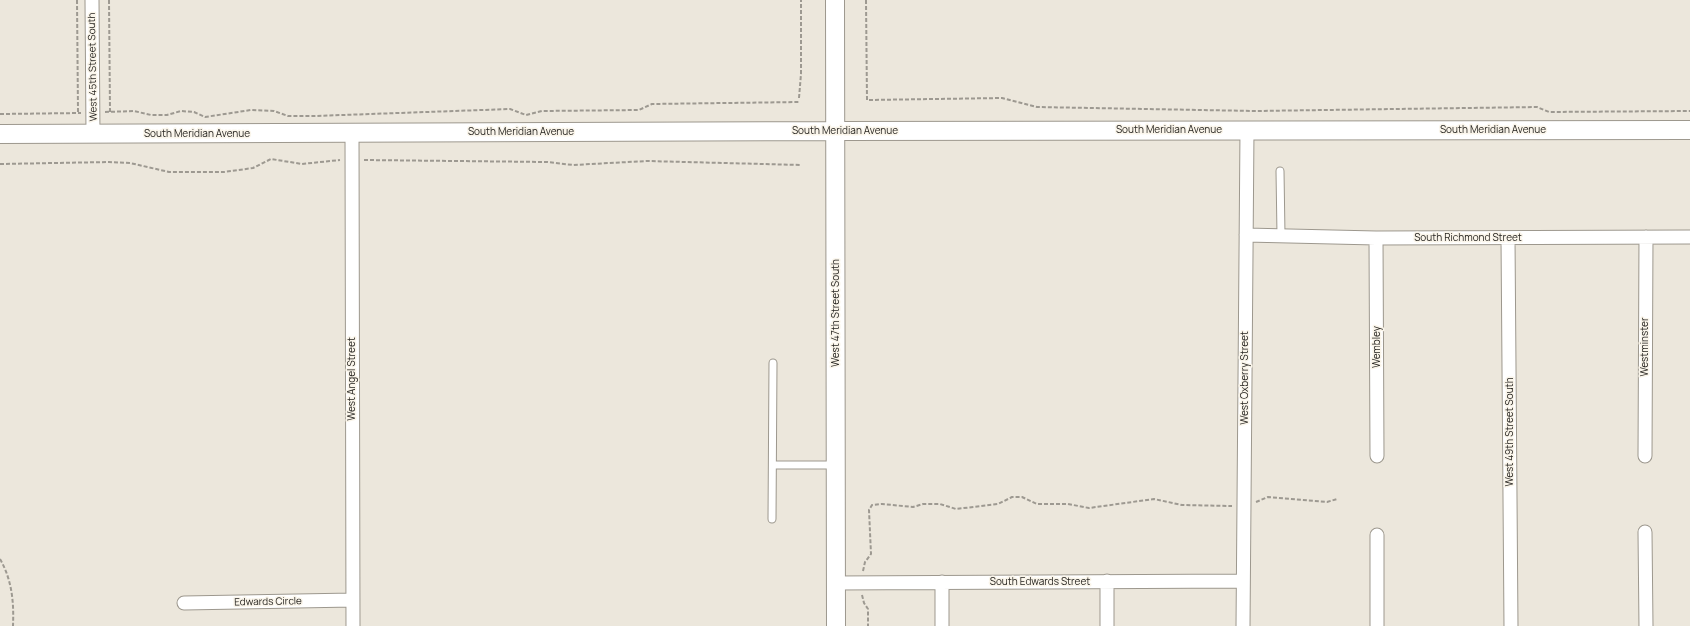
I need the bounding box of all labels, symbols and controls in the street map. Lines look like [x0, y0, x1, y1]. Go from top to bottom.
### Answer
street label: West 45th Street South [86, 13, 100, 121]
street label: South Meridian Avenue [1116, 124, 1222, 136]
street label: South Meridian Avenue [1440, 124, 1546, 136]
street label: South Meridian Avenue [792, 125, 898, 137]
street label: South Meridian Avenue [468, 126, 574, 138]
street label: South Meridian Avenue [144, 128, 250, 140]
street label: South Richmond Street [1414, 232, 1522, 244]
street label: West 47th Street South [830, 259, 842, 367]
street label: Westminster [1639, 317, 1651, 377]
street label: Wembley [1371, 326, 1383, 368]
street label: West Oxberry Street [1239, 331, 1251, 425]
street label: West Angel Street [346, 337, 358, 421]
street label: West 49th Street South [1504, 377, 1516, 487]
street label: South Edwards Street [990, 576, 1090, 588]
street label: Edwards Circle [234, 595, 302, 609]

